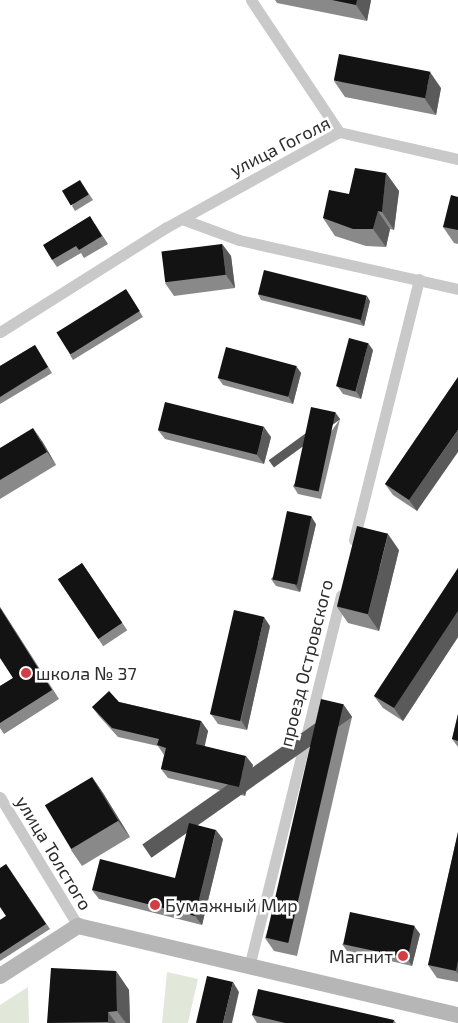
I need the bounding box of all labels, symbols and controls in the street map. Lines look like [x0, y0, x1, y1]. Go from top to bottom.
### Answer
street label: улица Гоголя [226, 112, 334, 180]
street label: проезд Островского [275, 577, 337, 749]
place label: школа № 37 [36, 662, 137, 684]
marker: школа № 37 [20, 667, 32, 679]
street label: улица Толстого [11, 792, 97, 914]
place label: Бумажный Мир [165, 894, 298, 916]
marker: Бумажный Мир [149, 899, 161, 911]
place label: Магнит [329, 945, 393, 967]
marker: Магнит [397, 950, 409, 962]

